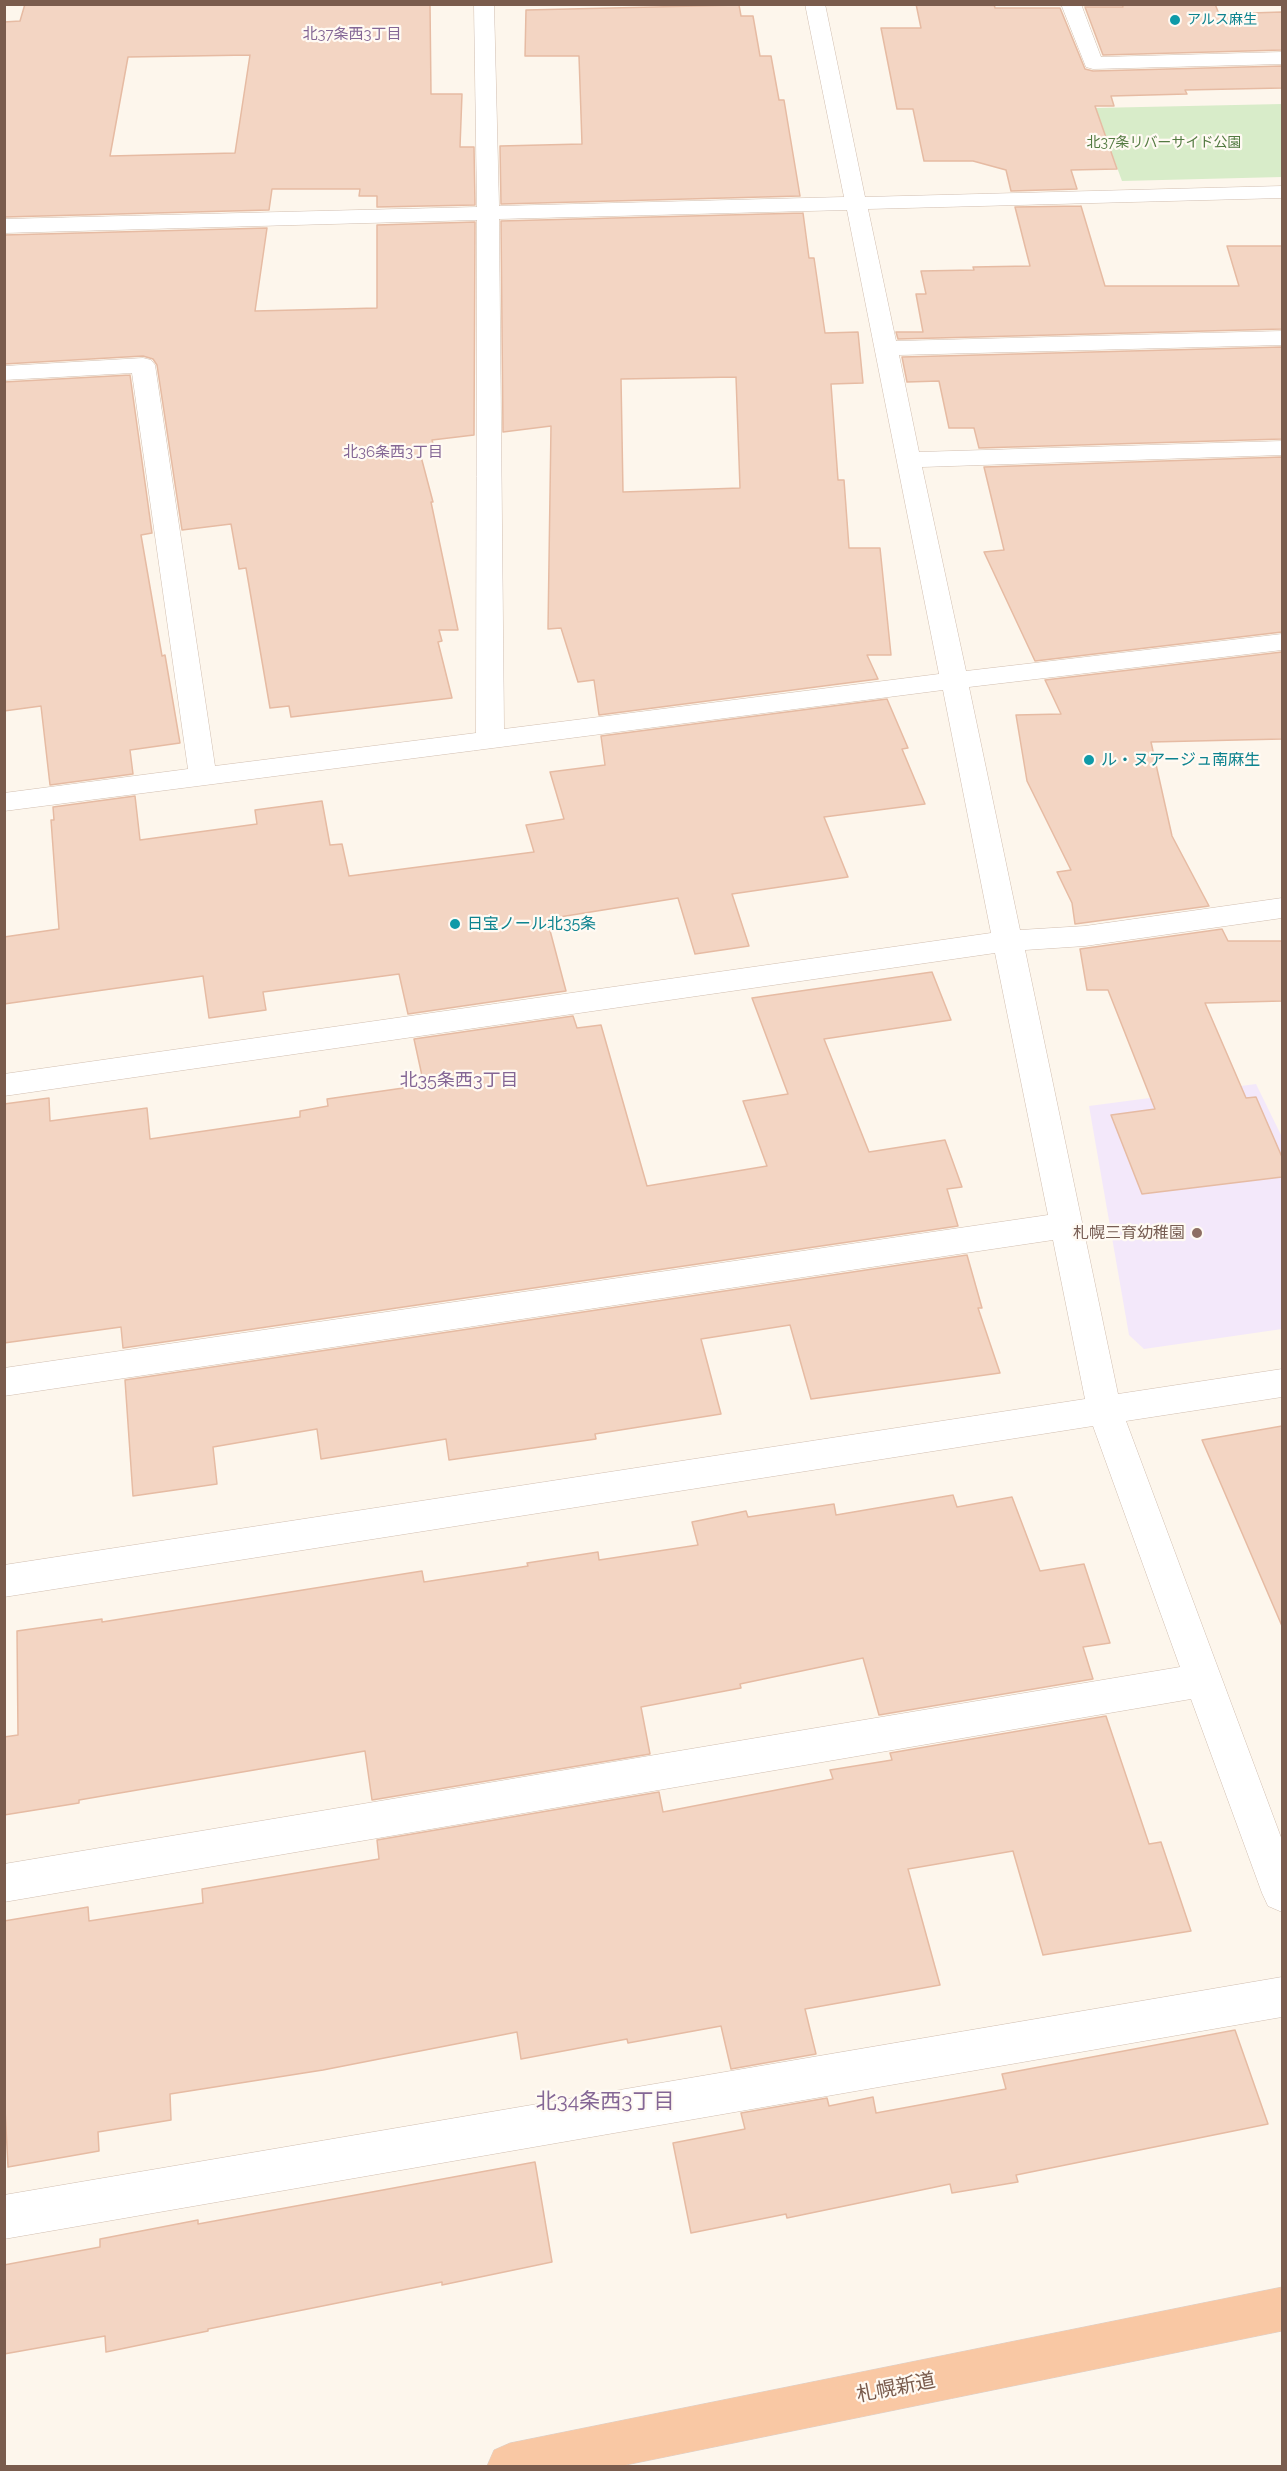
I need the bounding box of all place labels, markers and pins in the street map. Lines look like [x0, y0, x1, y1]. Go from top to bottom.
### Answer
place label: アルス麻生 [1187, 12, 1257, 28]
marker: アルス麻生 [1168, 13, 1182, 27]
place label: ル・ヌアージュ南麻生 [1101, 750, 1260, 770]
marker: ル・ヌアージュ南麻生 [1082, 753, 1096, 767]
place label: 日宝ノール北35条 [467, 914, 596, 934]
marker: 日宝ノール北35条 [448, 917, 462, 931]
place label: 札幌三育幼稚園 [1073, 1223, 1185, 1243]
marker: 札幌三育幼稚園 [1190, 1226, 1204, 1240]

